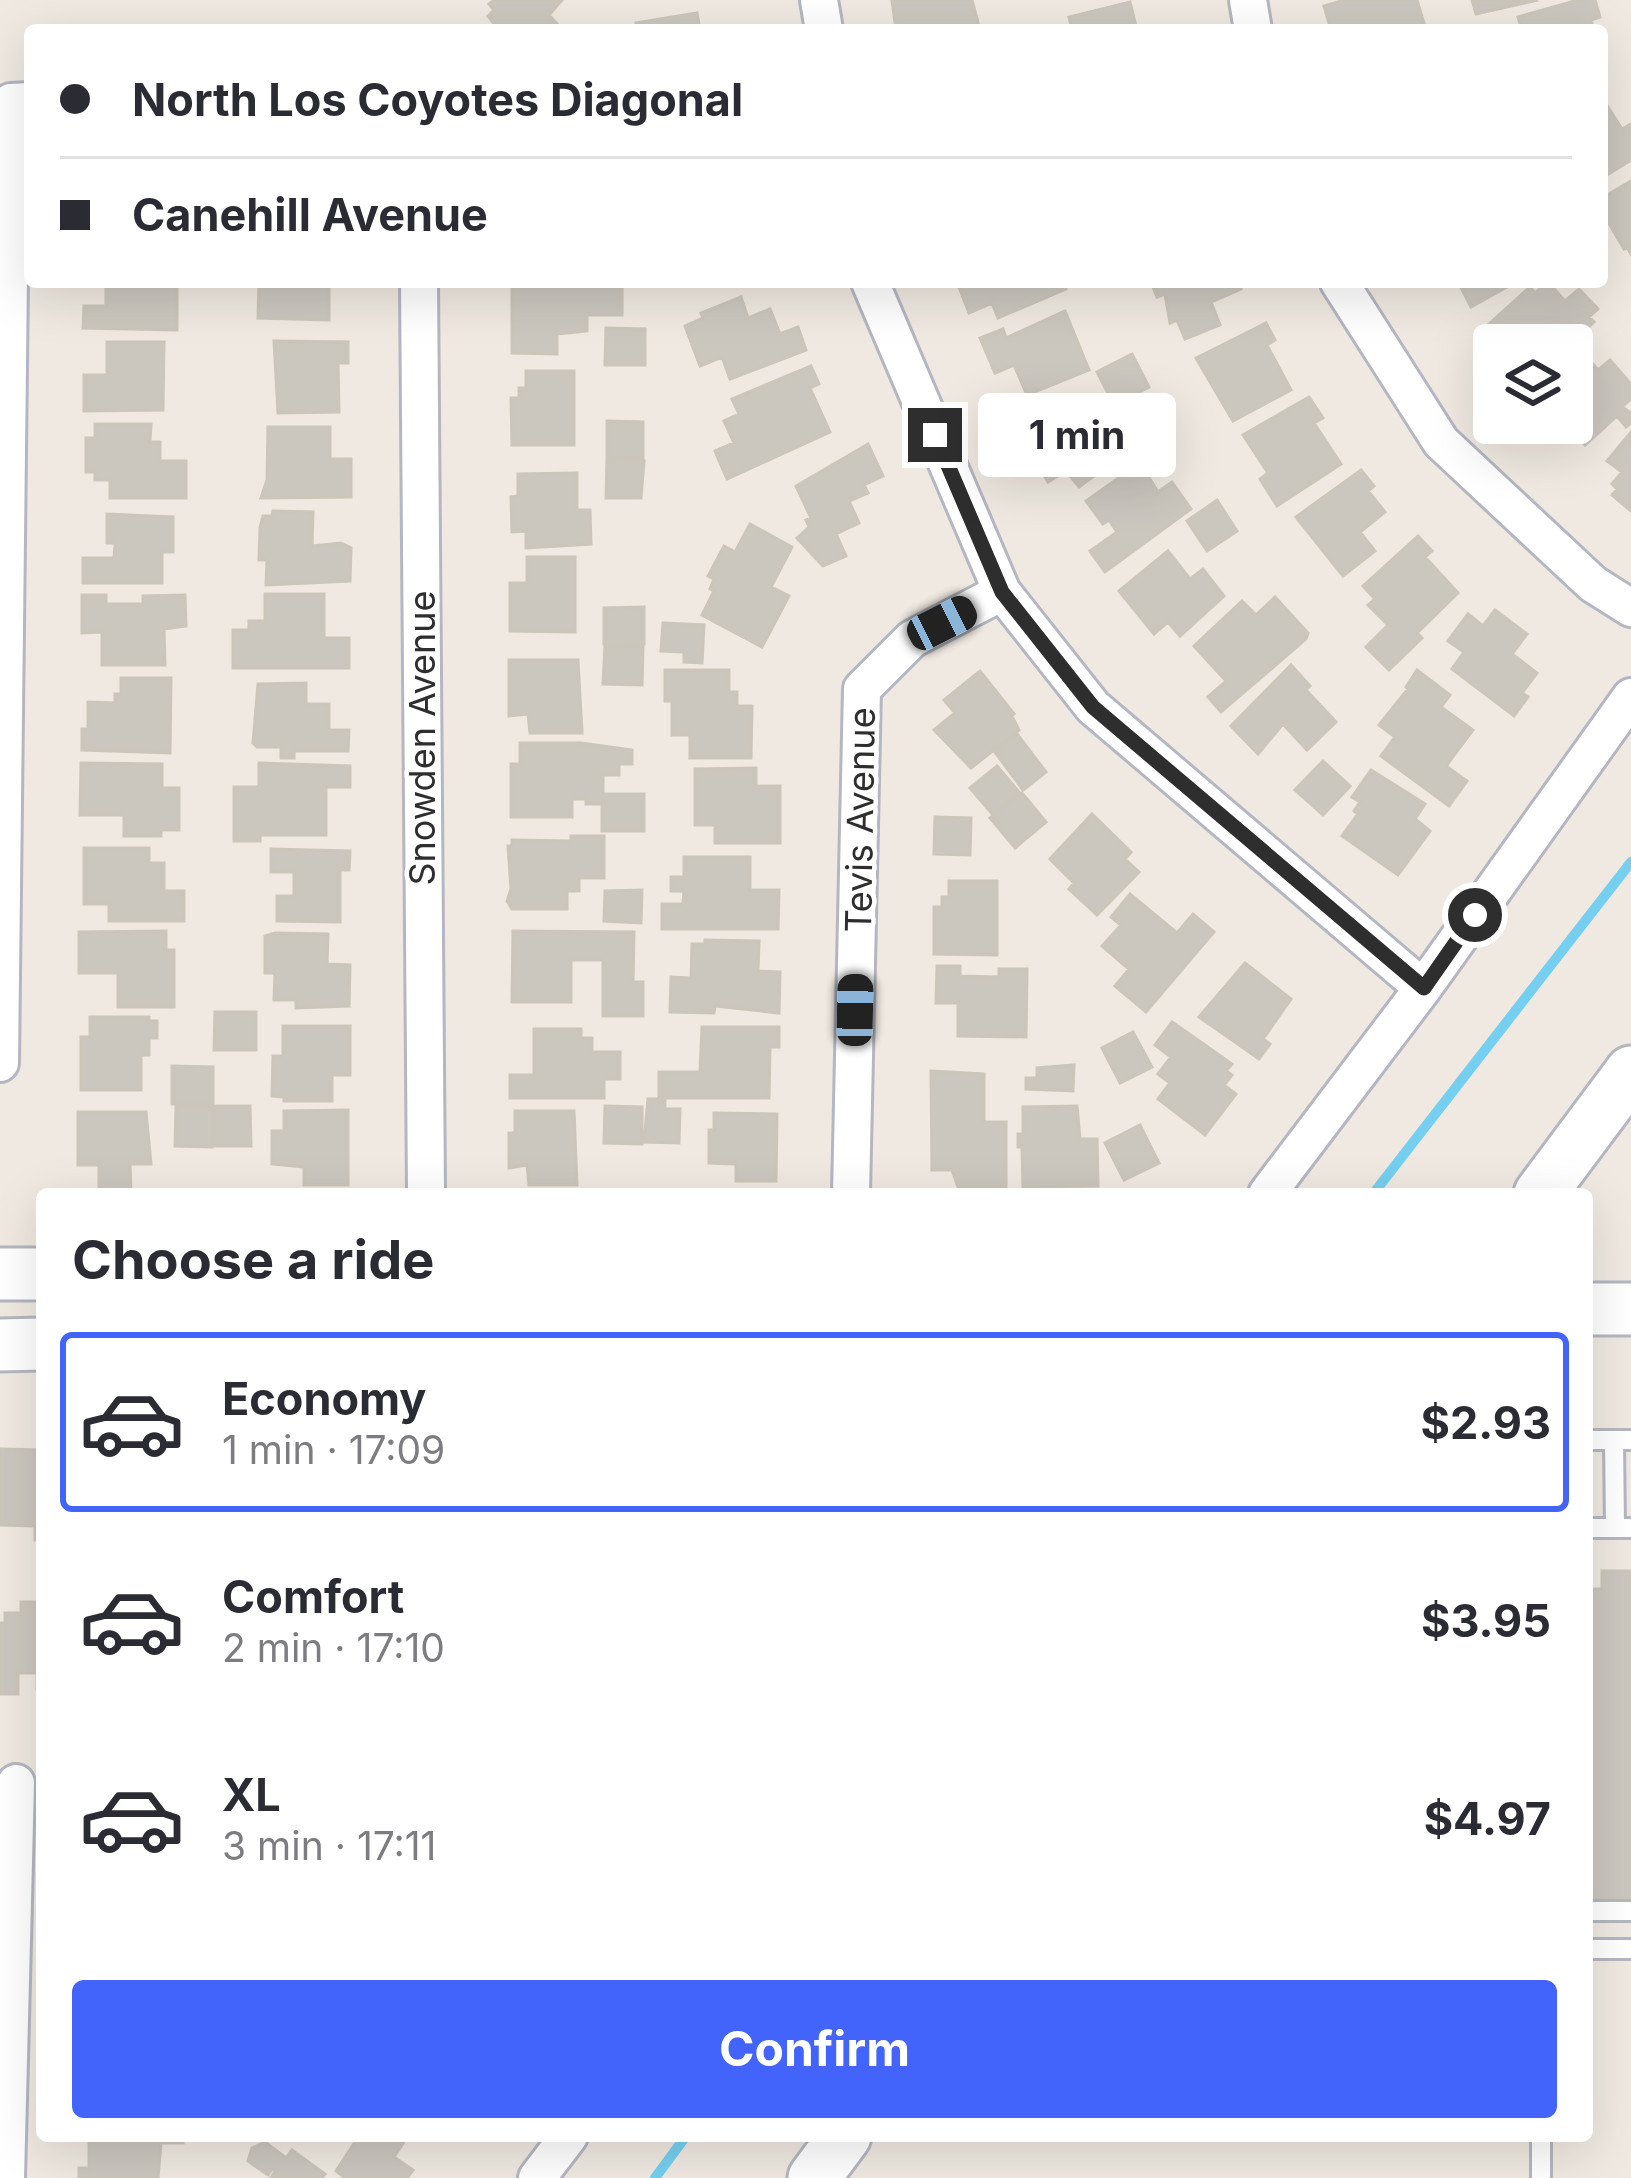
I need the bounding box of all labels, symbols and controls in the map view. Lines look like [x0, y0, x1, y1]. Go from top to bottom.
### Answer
text: North Los Coyotes Diagonal [132, 72, 743, 127]
text: Canehill Avenue [132, 187, 488, 242]
map controls [1473, 324, 1593, 444]
button: layers [1473, 324, 1593, 444]
callout: 1 min [977, 393, 1175, 477]
route end [908, 408, 962, 462]
text: 1 min [1029, 411, 1125, 458]
street label: Snowden Avenue [400, 591, 444, 886]
car [902, 591, 982, 655]
street label: Tevis Avenue [836, 707, 884, 933]
route start [1448, 888, 1502, 942]
car [836, 974, 874, 1046]
text: Choose a ride [72, 1227, 434, 1292]
icon: car [78, 1368, 186, 1476]
text: Economy [222, 1371, 426, 1426]
text: $2.93 [1420, 1395, 1551, 1450]
text: 1 min · 17:09 [222, 1426, 445, 1473]
icon: car [78, 1566, 186, 1674]
text: Comfort [222, 1569, 404, 1624]
text: $3.95 [1421, 1593, 1551, 1648]
text: 2 min · 17:10 [222, 1624, 445, 1671]
icon: car [78, 1764, 186, 1872]
text: XL [222, 1767, 281, 1822]
text: $4.97 [1424, 1791, 1551, 1846]
text: 3 min · 17:11 [222, 1822, 436, 1869]
button: Confirm [72, 1980, 1557, 2118]

